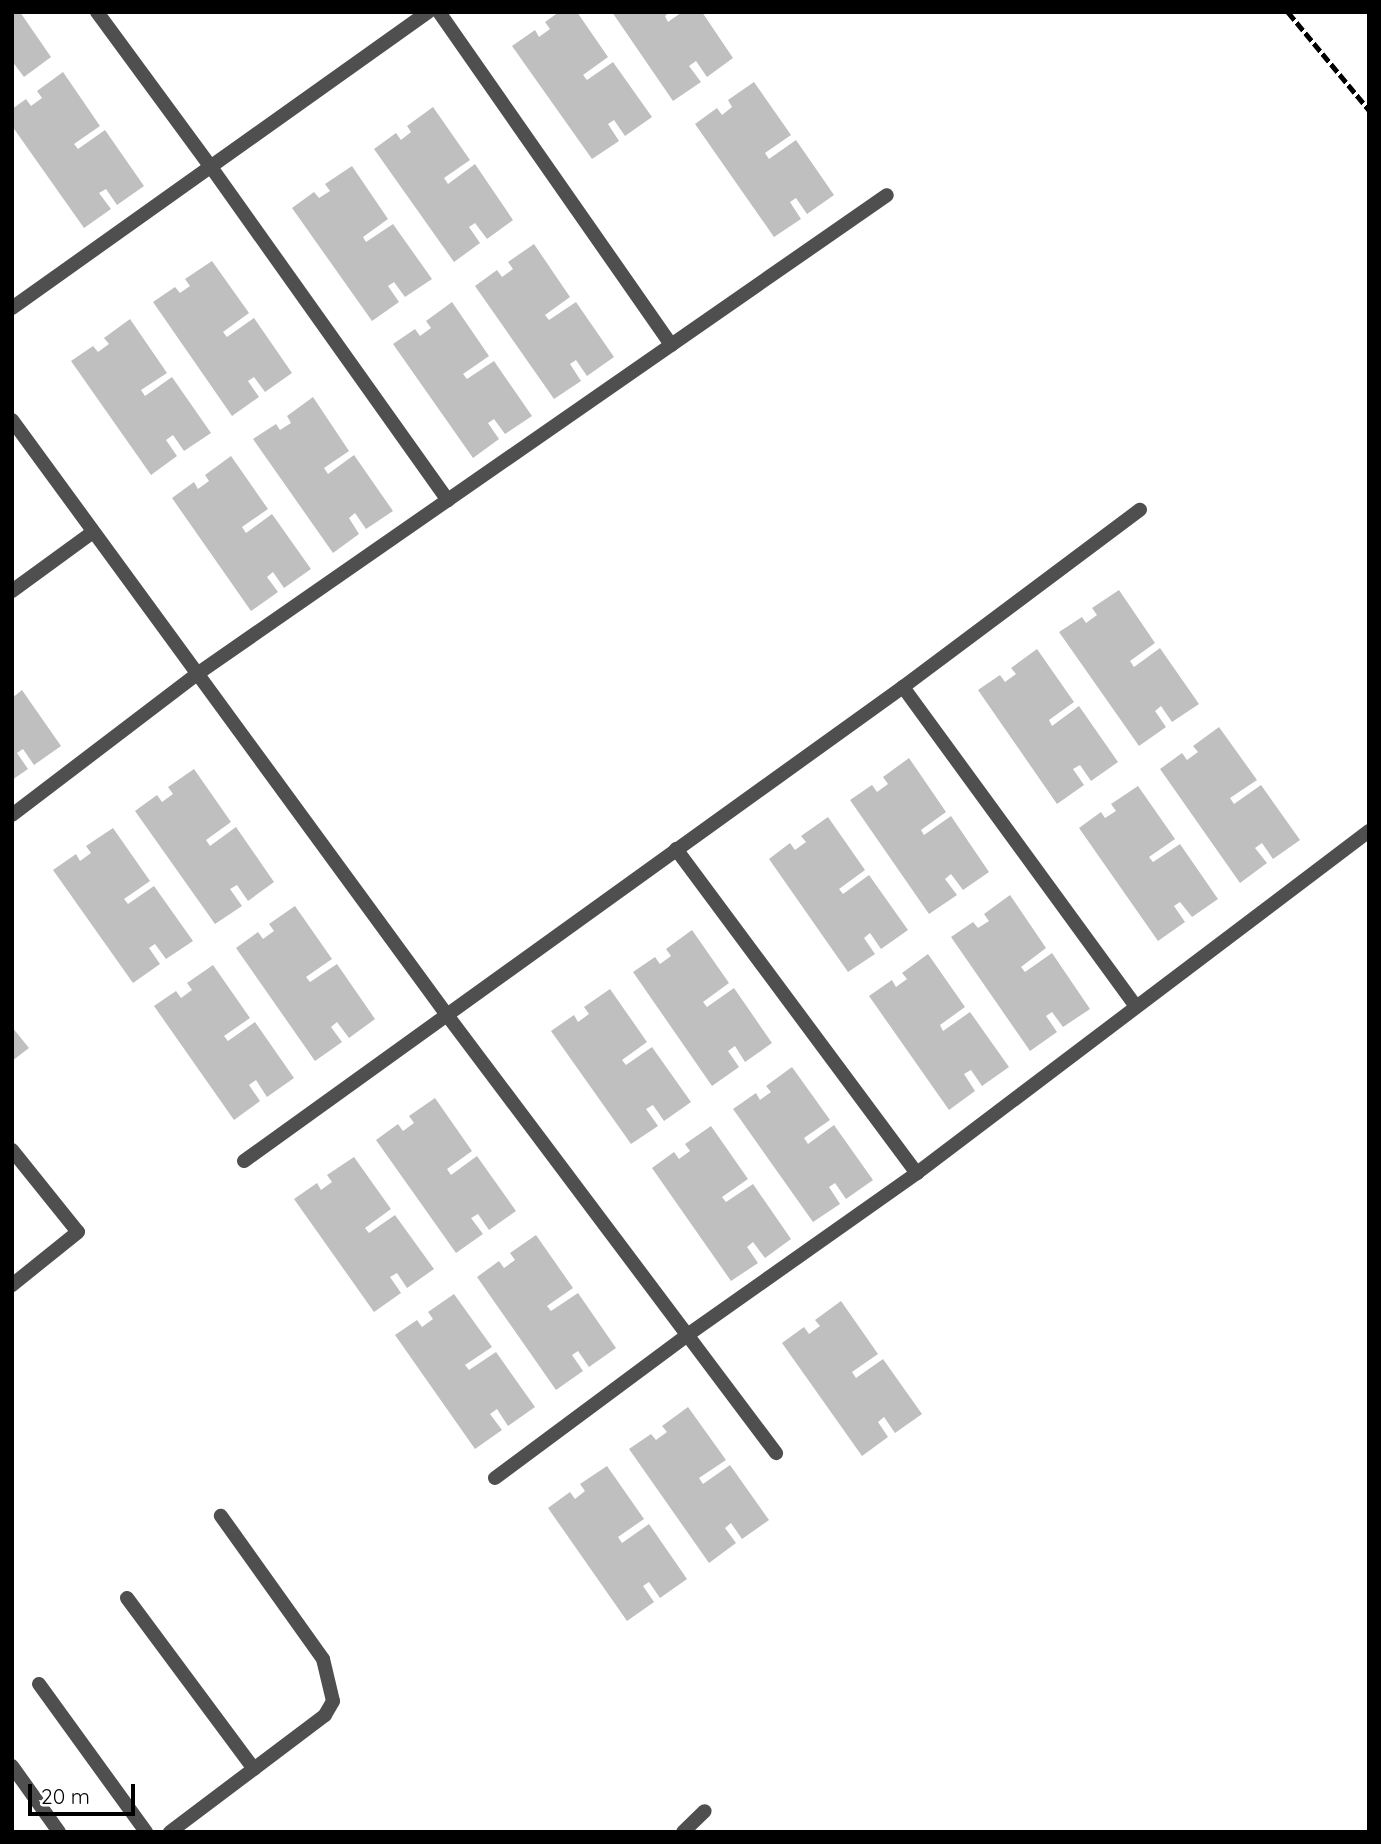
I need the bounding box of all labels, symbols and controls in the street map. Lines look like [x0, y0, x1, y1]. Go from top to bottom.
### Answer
scale bar [32, 1770, 138, 1814]
text: 20 m [41, 1783, 90, 1809]

